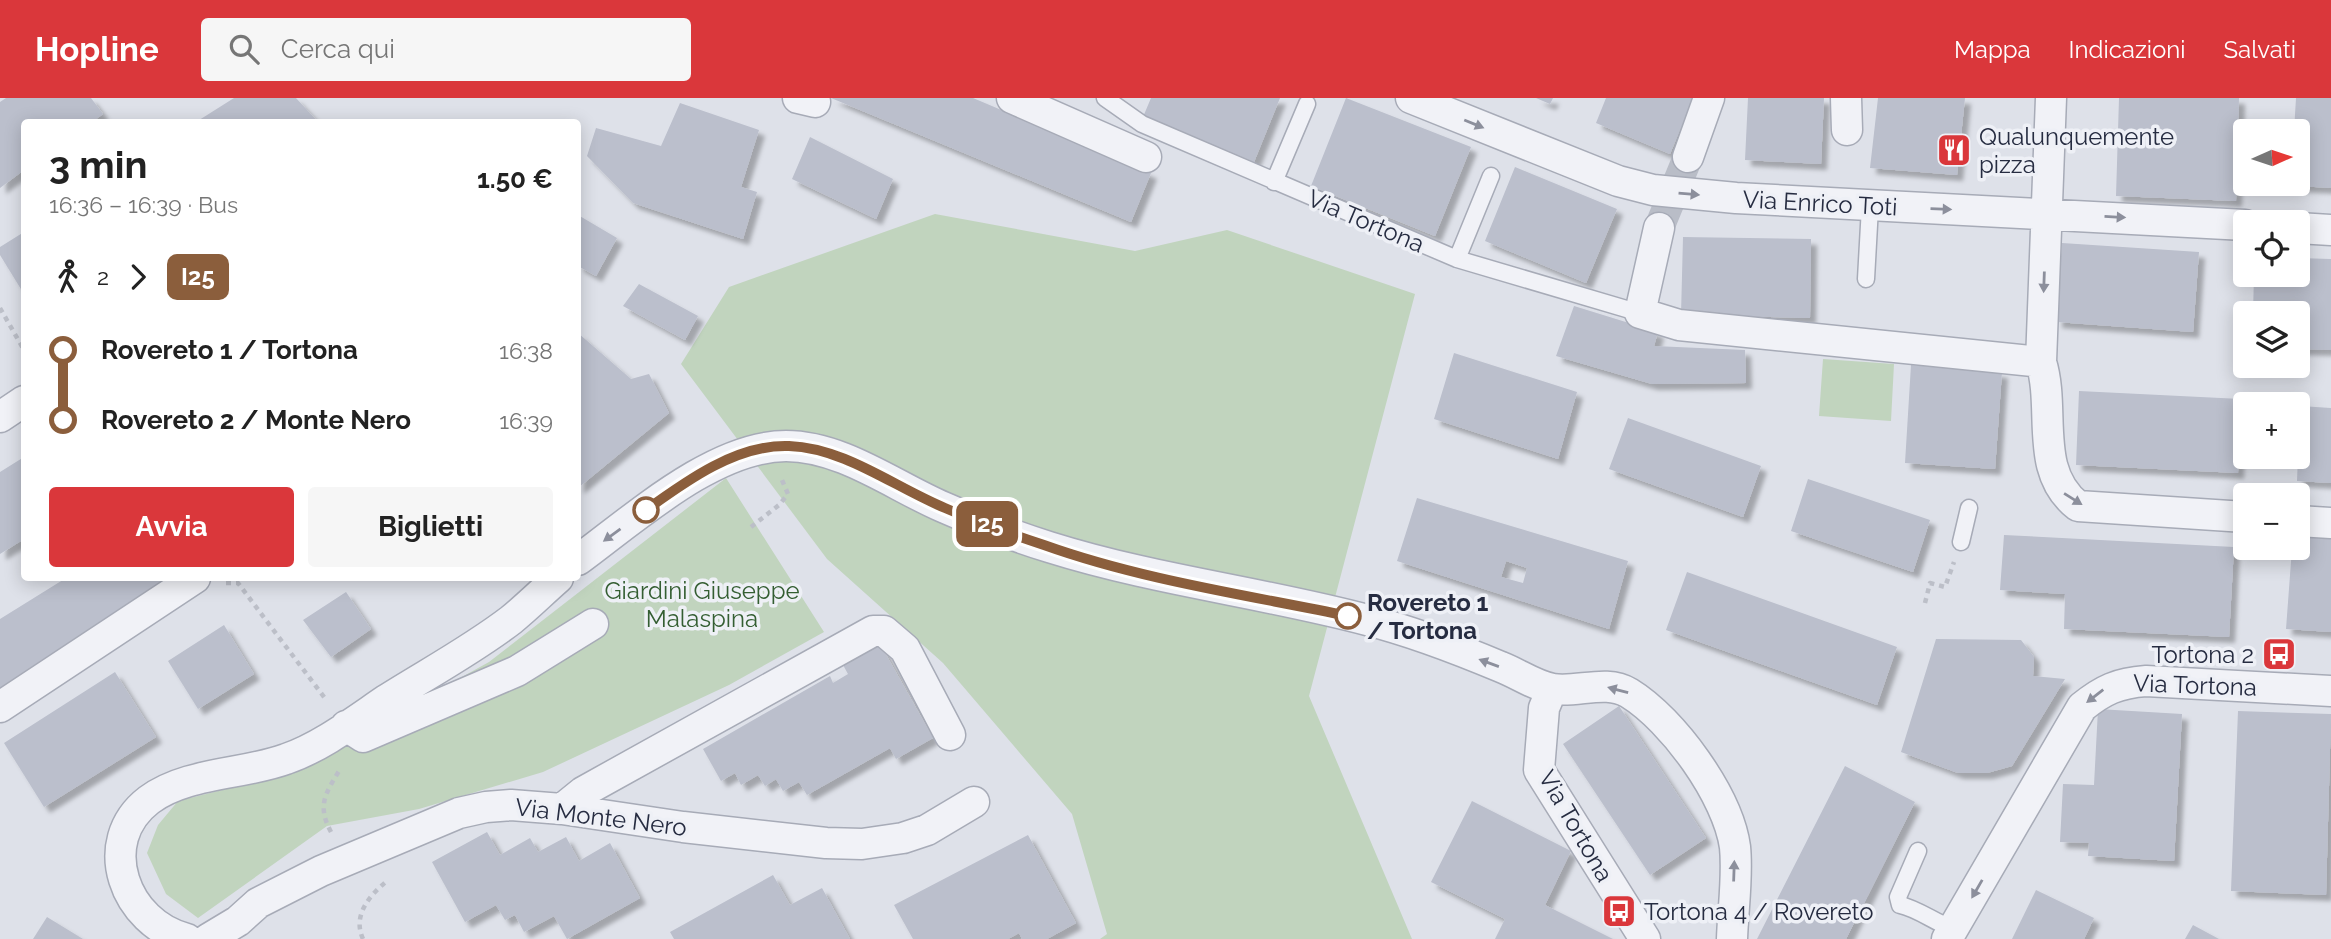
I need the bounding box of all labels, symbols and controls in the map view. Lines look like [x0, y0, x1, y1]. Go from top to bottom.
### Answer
search box [201, 18, 691, 81]
text: Hopline [35, 30, 159, 69]
icon: search [225, 30, 263, 68]
text: Cerca qui [281, 34, 395, 64]
text: Mappa [1954, 35, 2031, 64]
text: Indicazioni [2069, 35, 2186, 64]
text: Salvati [2224, 35, 2296, 64]
one-way arrow [1464, 118, 1485, 129]
north arrow [2233, 119, 2310, 196]
map controls [2233, 119, 2310, 560]
place label: Qualunquemente pizza [1979, 122, 2174, 179]
restaurant icon: Qualunquemente pizza [1935, 131, 1973, 169]
text: 3 min [49, 142, 147, 187]
text: 1.50 € [477, 164, 553, 194]
street label: Via Tortona [1303, 183, 1429, 259]
street label: Via Enrico Toti [1742, 184, 1898, 222]
one-way arrow [1679, 189, 1701, 200]
text: 16:36 – 16:39 · Bus [49, 191, 238, 218]
one-way arrow [1930, 204, 1952, 215]
button: locate [2233, 210, 2310, 287]
one-way arrow [2104, 212, 2126, 223]
icon: walk [49, 258, 87, 296]
icon: forward [119, 258, 157, 296]
text: I25 [181, 262, 215, 291]
text: 2 [97, 263, 109, 290]
one-way arrow [2038, 271, 2049, 293]
button: layers [2233, 301, 2310, 378]
text: Rovereto 1 / Tortona [101, 335, 358, 365]
text: 16:38 [499, 337, 553, 364]
button: + [2233, 392, 2310, 469]
text: Rovereto 2 / Monte Nero [101, 405, 411, 435]
text: 16:39 [499, 407, 553, 434]
button: − [2233, 483, 2310, 560]
button: Avvia [49, 487, 294, 567]
button: Biglietti [308, 487, 553, 567]
one-way arrow [2063, 493, 2083, 506]
unlabelled marker [633, 497, 659, 523]
line badge: I25 [947, 501, 1027, 547]
text: I25 [970, 509, 1004, 538]
one-way arrow [603, 528, 621, 543]
park label: Giardini Giuseppe Malaspina [604, 576, 800, 633]
place label: Rovereto 1 / Tortona [1367, 588, 1489, 645]
marker: Rovereto 1 / Tortona [1335, 603, 1361, 629]
bus stop icon: Tortona 2 [2260, 635, 2298, 673]
place label: Tortona 2 [2152, 640, 2254, 669]
one-way arrow [1479, 657, 1500, 668]
street label: Via Tortona [2133, 668, 2257, 702]
one-way arrow [1606, 684, 1628, 695]
one-way arrow [2087, 689, 2105, 704]
street label: Via Tortona [1532, 765, 1620, 887]
street label: Via Monte Nero [514, 792, 688, 842]
one-way arrow [1729, 860, 1740, 882]
one-way arrow [1971, 880, 1983, 899]
bus stop icon: Tortona 4 / Rovereto [1600, 892, 1638, 930]
place label: Tortona 4 / Rovereto [1644, 897, 1874, 926]

